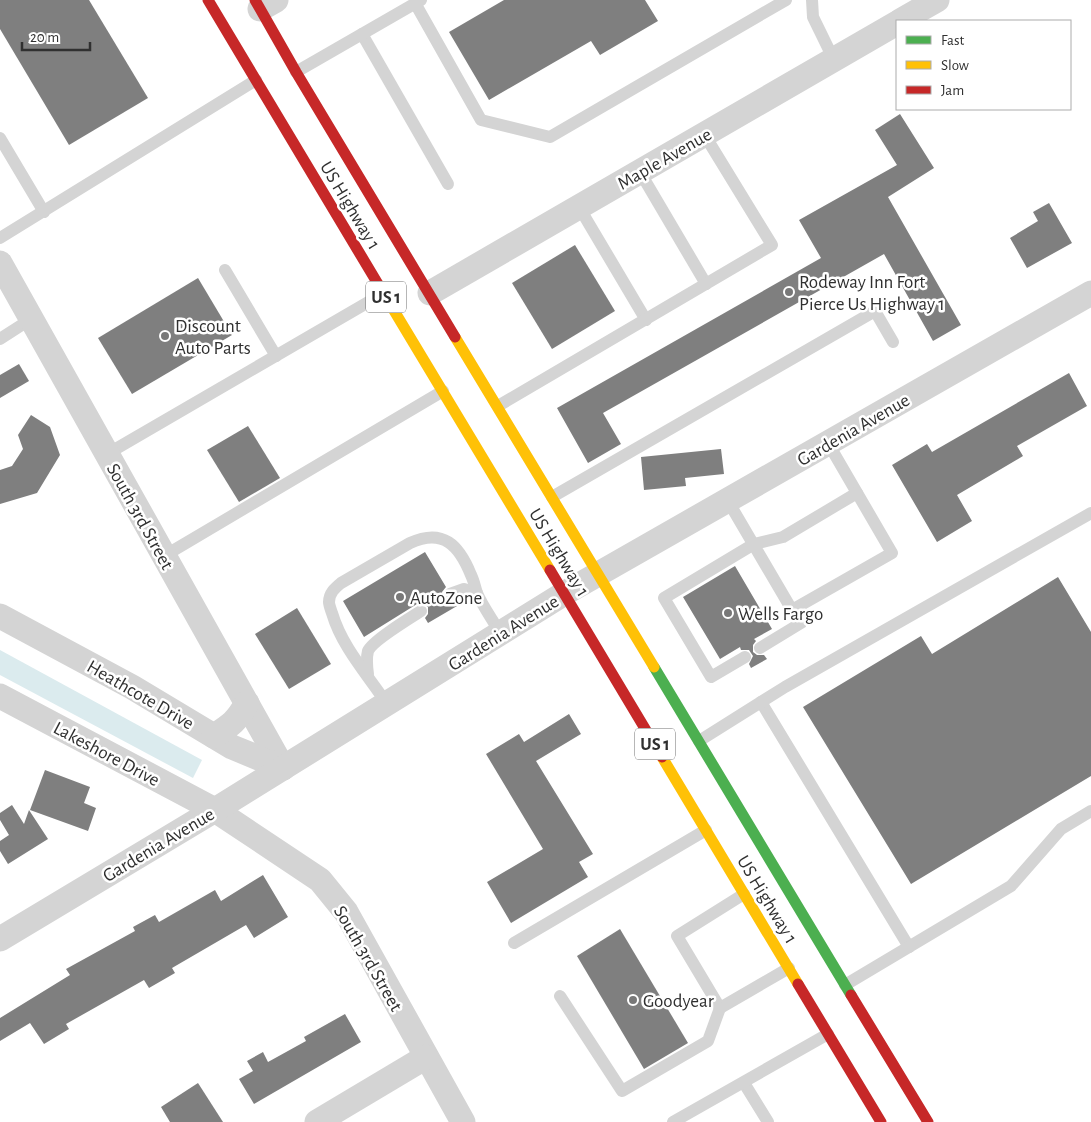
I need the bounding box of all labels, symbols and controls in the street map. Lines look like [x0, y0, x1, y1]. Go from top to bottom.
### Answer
scale bar [22, 20, 90, 52]
legend [896, 20, 1071, 110]
text: 20 m [30, 30, 59, 45]
text: Fast [941, 33, 965, 48]
text: Slow [941, 58, 969, 73]
text: Jam [941, 83, 964, 98]
street label: Maple Avenue [614, 125, 715, 194]
street label: US Highway 1 [316, 158, 383, 253]
place label: Rodeway Inn Fort Pierce Us Highway 1 [799, 273, 945, 314]
road number: US 1 [366, 282, 406, 312]
marker: Rodeway Inn Fort Pierce Us Highway 1 [783, 286, 795, 298]
place label: Discount Auto Parts [175, 317, 251, 358]
marker: Discount Auto Parts [159, 330, 171, 342]
street label: Gardenia Avenue [794, 391, 913, 470]
street label: South 3rd Street [103, 460, 177, 573]
street label: US Highway 1 [525, 505, 592, 600]
place label: AutoZone [410, 589, 482, 608]
marker: AutoZone [394, 591, 406, 603]
street label: Gardenia Avenue [445, 592, 562, 675]
place label: Wells Fargo [738, 605, 823, 624]
marker: Wells Fargo [722, 607, 734, 619]
street label: Heathcote Drive [84, 657, 197, 734]
street label: Lakeshore Drive [50, 718, 163, 790]
road number: US 1 [635, 729, 675, 760]
street label: Gardenia Avenue [100, 805, 218, 886]
street label: US Highway 1 [733, 852, 800, 947]
street label: South 3rd Street [330, 903, 406, 1015]
place label: Goodyear [643, 992, 714, 1011]
marker: Goodyear [627, 994, 639, 1006]

